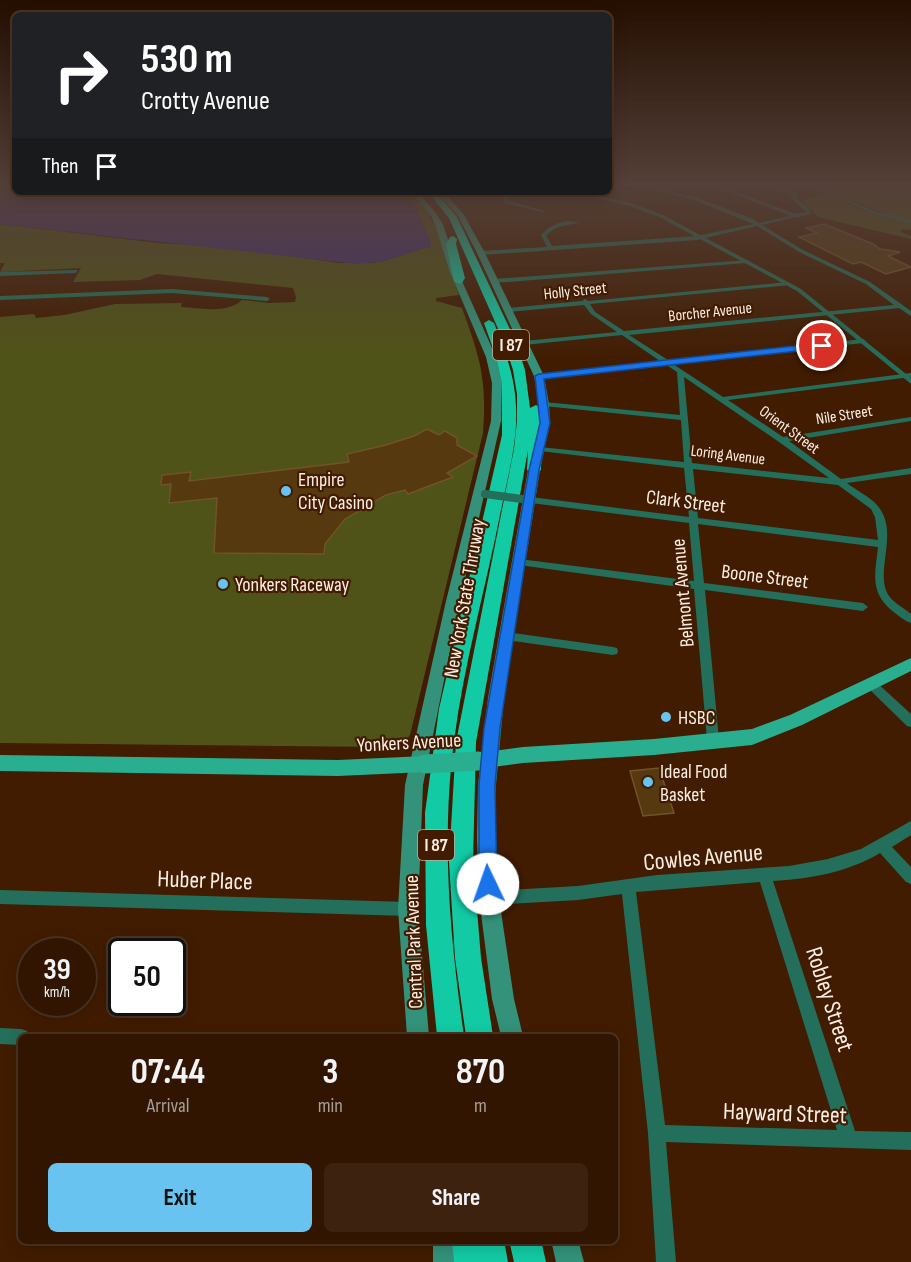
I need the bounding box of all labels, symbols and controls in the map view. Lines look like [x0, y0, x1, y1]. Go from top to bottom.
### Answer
text: 530 m [141, 34, 233, 85]
icon: right [42, 36, 120, 114]
text: Crotty Avenue [141, 85, 270, 117]
icon: arrive [90, 150, 123, 183]
text: Then [42, 153, 78, 180]
street label: Holly Street [543, 279, 608, 304]
street label: Borcher Avenue [667, 299, 753, 326]
pin [796, 320, 847, 371]
icon: arrive [805, 329, 838, 362]
road number: I 87 [493, 330, 529, 360]
street label: Orient Street [755, 402, 823, 459]
street label: Nile Street [815, 402, 874, 429]
street label: Loring Avenue [690, 441, 766, 469]
place label: Empire City Casino [298, 468, 373, 515]
marker: Empire City Casino [279, 484, 293, 498]
street label: Clark Street [645, 485, 727, 519]
street label: New York State Thruway [439, 517, 491, 680]
street label: Belmont Avenue [666, 538, 700, 648]
street label: Boone Street [720, 560, 810, 594]
place label: Yonkers Raceway [235, 573, 349, 597]
marker: Yonkers Raceway [216, 577, 230, 591]
place label: HSBC [678, 706, 715, 730]
marker: HSBC [659, 710, 673, 724]
street label: Yonkers Avenue [356, 728, 462, 758]
place label: Ideal Food Basket [660, 760, 727, 807]
marker: Ideal Food Basket [641, 775, 655, 789]
road number: I 87 [418, 830, 454, 860]
street label: Cowles Avenue [642, 838, 764, 877]
position arrow [456, 852, 520, 916]
street label: Huber Place [157, 864, 253, 897]
street label: Central Park Avenue [400, 875, 428, 1009]
speed limit sign: 50 [108, 938, 186, 1016]
street label: Robley Street [799, 943, 860, 1055]
text: 39 [43, 952, 71, 988]
text: km/h [44, 983, 70, 1002]
text: 07:44 [131, 1051, 205, 1094]
text: 3 [322, 1051, 338, 1094]
text: 870 [456, 1051, 505, 1094]
text: Arrival [146, 1094, 189, 1118]
text: min [318, 1094, 343, 1118]
text: m [474, 1094, 487, 1118]
street label: Hayward Street [723, 1097, 847, 1130]
button: Exit [48, 1163, 312, 1232]
button: Share [324, 1163, 588, 1232]

